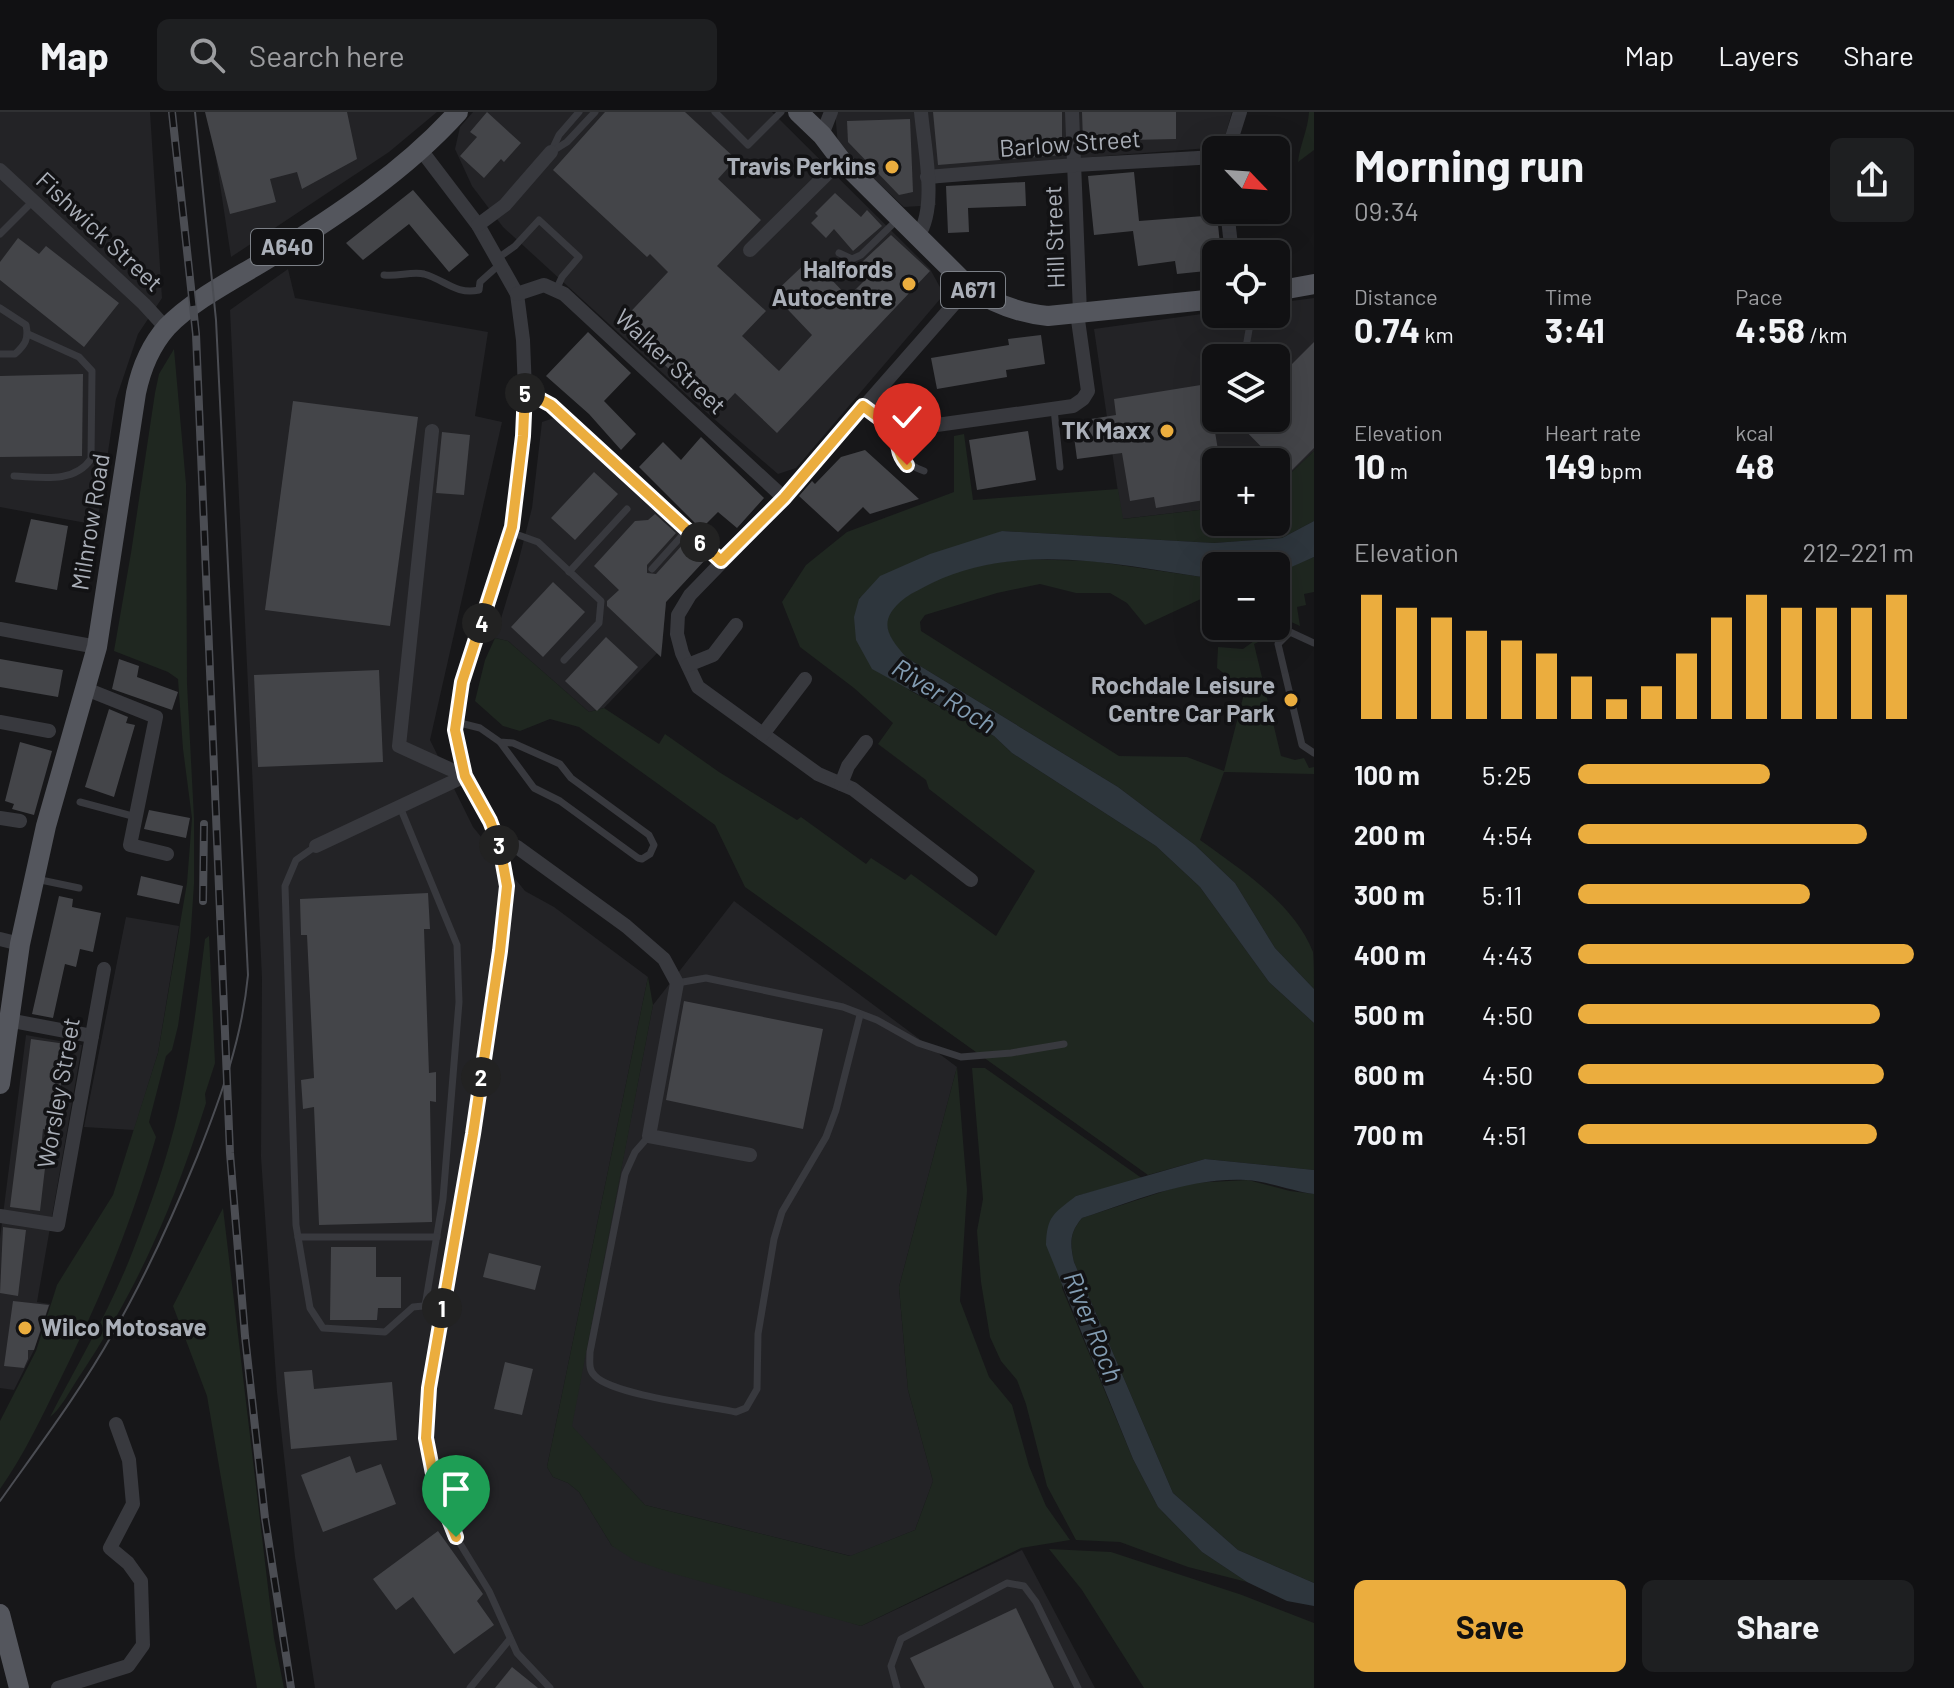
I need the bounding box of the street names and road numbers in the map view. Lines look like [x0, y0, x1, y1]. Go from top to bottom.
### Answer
street label: Barlow Street [998, 123, 1142, 162]
street label: Fishwick Street [31, 165, 169, 297]
street label: Hill Street [1037, 185, 1070, 289]
road number: A640 [251, 229, 323, 265]
road number: A671 [941, 272, 1005, 308]
street label: Walker Street [610, 302, 733, 420]
street label: Milnrow Road [64, 451, 115, 592]
street label: Worsley Street [30, 1015, 85, 1170]

